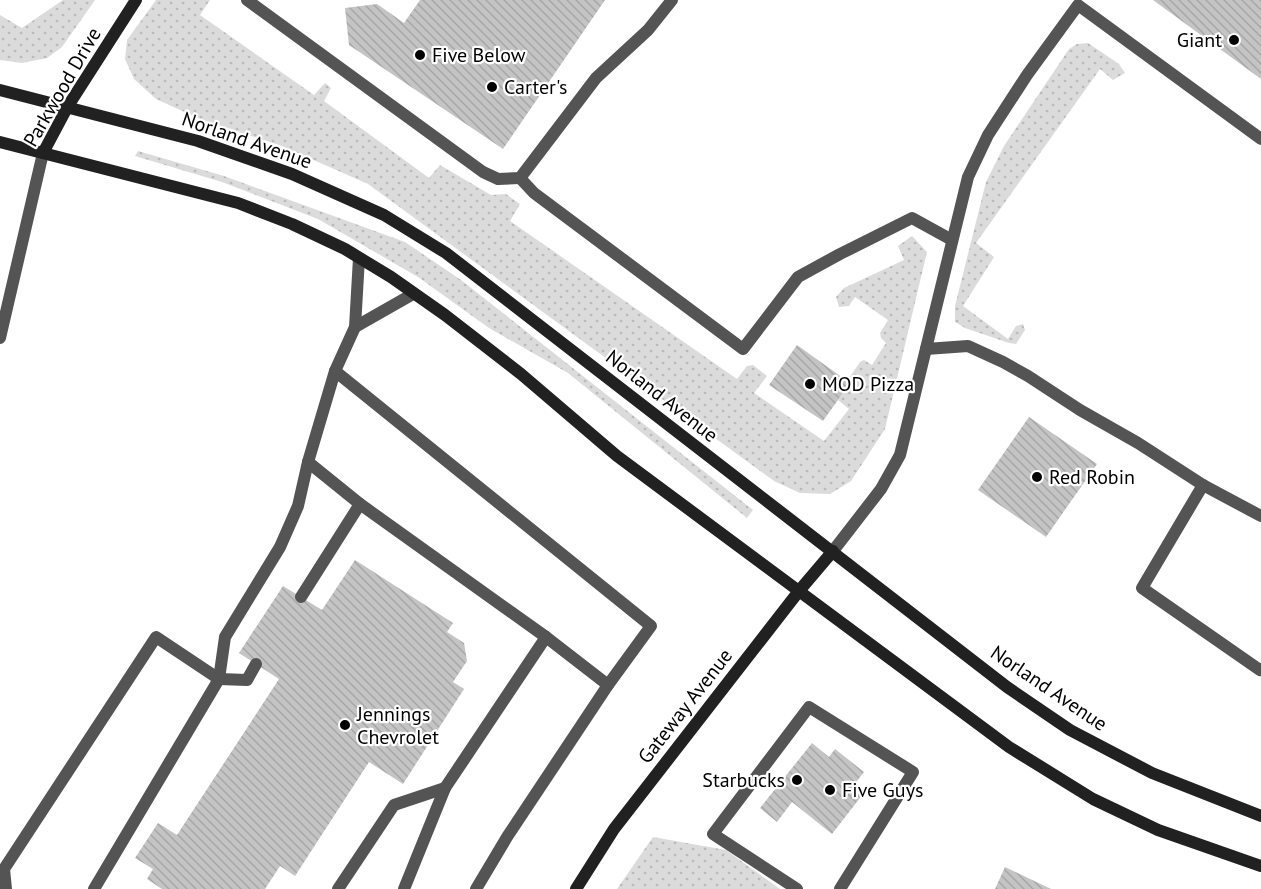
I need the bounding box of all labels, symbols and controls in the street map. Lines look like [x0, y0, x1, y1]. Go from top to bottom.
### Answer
street label: Parkwood Drive [17, 23, 107, 151]
place label: Giant [1177, 27, 1222, 53]
marker: Giant [1227, 33, 1241, 47]
place label: Five Below [432, 42, 526, 68]
marker: Five Below [413, 48, 427, 62]
place label: Carter's [504, 74, 567, 100]
marker: Carter's [485, 80, 499, 94]
street label: Norland Avenue [179, 106, 315, 174]
street label: Norland Avenue [601, 344, 723, 448]
place label: MOD Pizza [822, 371, 914, 397]
marker: MOD Pizza [803, 377, 817, 391]
place label: Red Robin [1049, 464, 1135, 490]
marker: Red Robin [1030, 470, 1044, 484]
street label: Norland Avenue [986, 639, 1112, 737]
street label: Gateway Avenue [632, 643, 738, 769]
place label: Jennings Chevrolet [356, 701, 439, 750]
marker: Jennings Chevrolet [338, 718, 352, 732]
place label: Starbucks [702, 767, 785, 793]
marker: Starbucks [790, 773, 804, 787]
place label: Five Guys [842, 777, 923, 803]
marker: Five Guys [823, 783, 837, 797]

